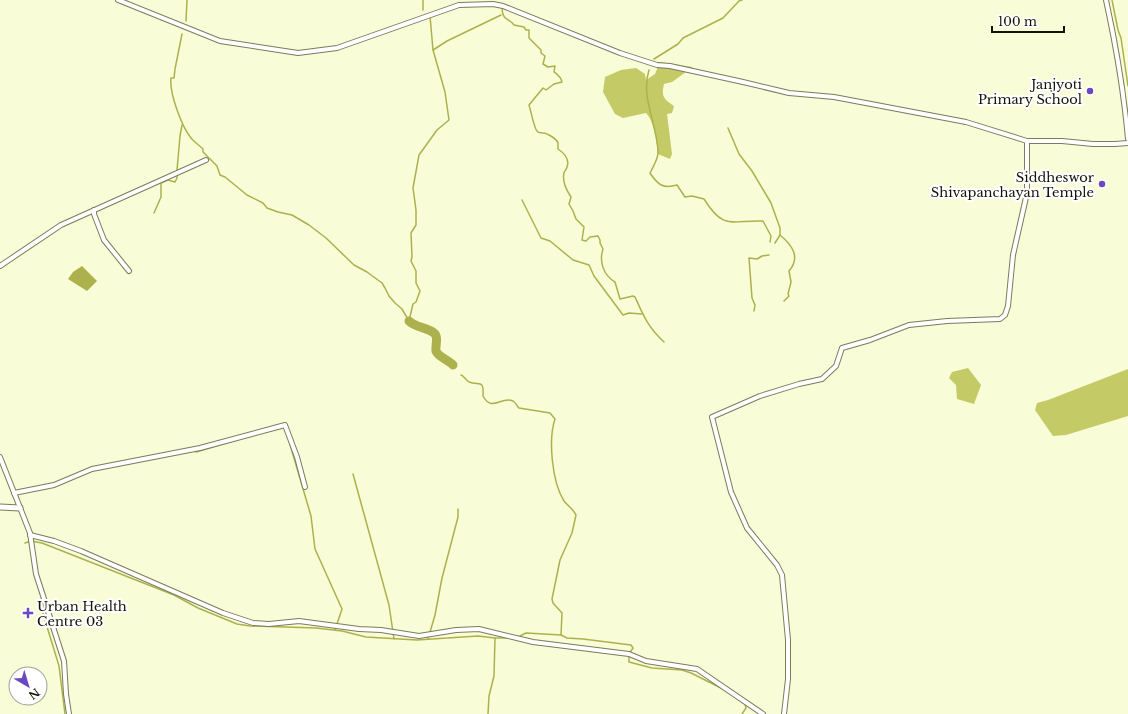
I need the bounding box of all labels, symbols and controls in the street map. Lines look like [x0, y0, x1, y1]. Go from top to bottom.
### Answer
scale bar [992, 8, 1064, 34]
text: 100 m [998, 14, 1037, 29]
place label: Janjyoti Primary School [978, 76, 1083, 108]
marker: Janjyoti Primary School [1085, 86, 1095, 96]
place label: Siddheswor Shivapanchayan Temple [931, 169, 1095, 201]
marker: Siddheswor Shivapanchayan Temple [1097, 179, 1107, 189]
place label: Urban Health Centre 03 [37, 598, 127, 630]
marker: Urban Health Centre 03 [22, 607, 34, 619]
north arrow [8, 666, 48, 706]
text: N [25, 685, 43, 703]

